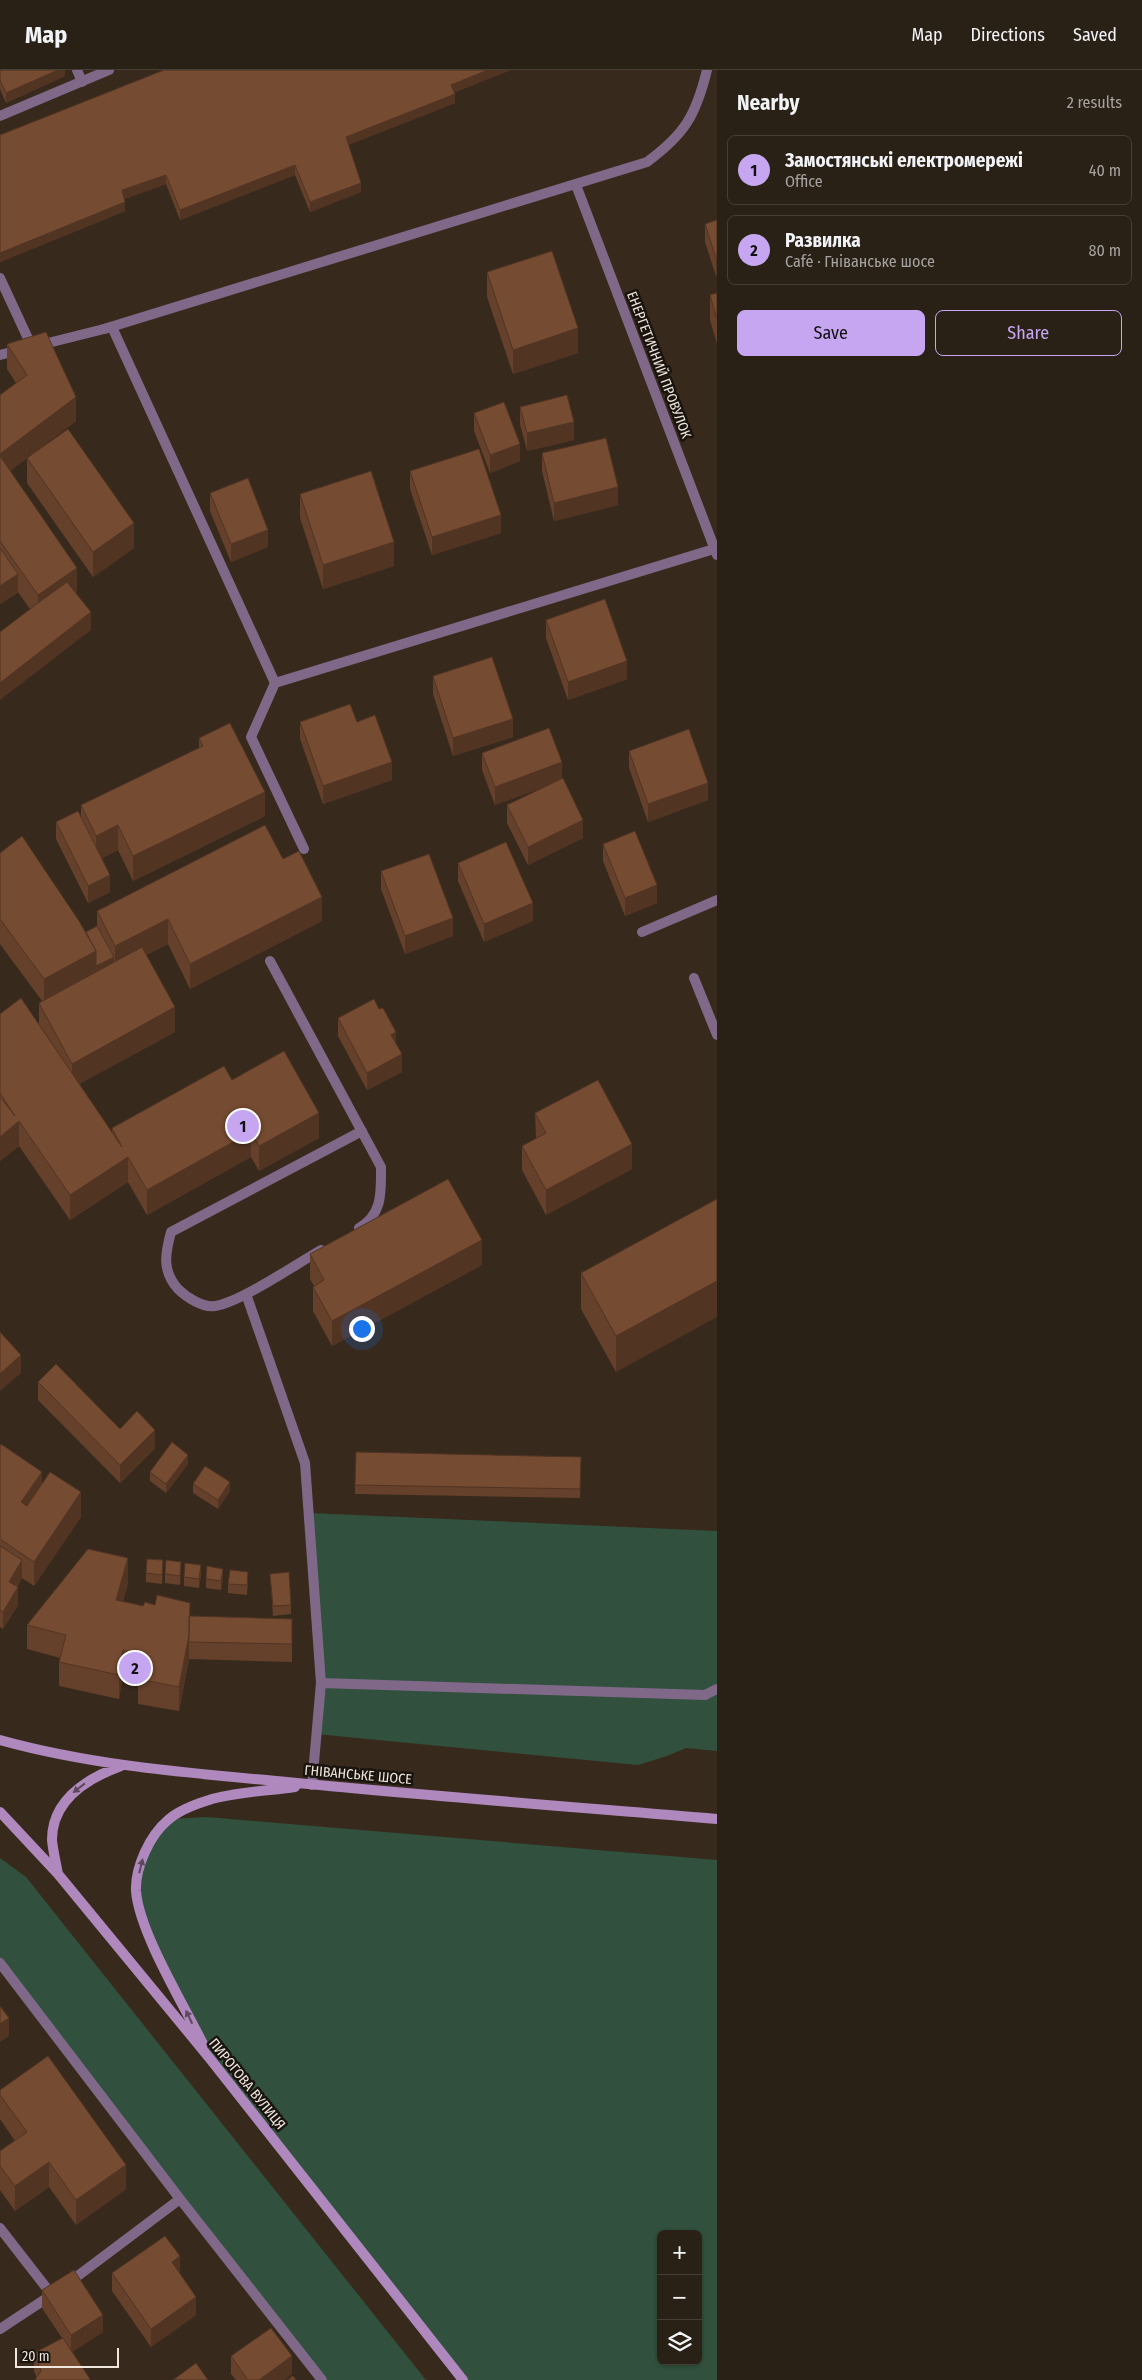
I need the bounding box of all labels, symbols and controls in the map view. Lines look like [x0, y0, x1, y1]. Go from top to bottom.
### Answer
text: Map [25, 21, 67, 49]
text: Map [911, 24, 943, 46]
text: Directions [971, 24, 1045, 46]
text: Saved [1073, 24, 1117, 46]
text: Nearby [737, 90, 799, 116]
text: 2 results [1067, 93, 1122, 112]
text: Замостянські електромережі [785, 149, 1023, 172]
text: 1 [751, 161, 757, 180]
text: 40 m [1089, 161, 1121, 180]
text: Office [785, 172, 823, 191]
text: Развилка [785, 229, 861, 252]
text: 2 [750, 241, 758, 260]
text: 80 m [1089, 241, 1121, 260]
text: Café · Гніванське шосе [785, 252, 935, 271]
street label: ЕНЕРГЕТИЧНИЙ ПРОВУЛОК [623, 289, 695, 441]
button: Save [737, 310, 925, 356]
button: Share [935, 310, 1122, 356]
pin: 1 [227, 1107, 259, 1145]
your location [349, 1316, 375, 1342]
pin: 2 [119, 1649, 151, 1687]
street label: ГНІВАНСЬКЕ ШОСЕ [304, 1762, 413, 1788]
one-way arrow [72, 1783, 86, 1793]
one-way arrow [137, 1859, 145, 1874]
one-way arrow [185, 2010, 193, 2024]
street label: ПИРОГОВА ВУЛИЦЯ [205, 2035, 289, 2133]
map controls [657, 2230, 702, 2365]
button: + [657, 2230, 702, 2275]
button: − [657, 2275, 702, 2320]
button: layers [657, 2320, 702, 2365]
scale bar [15, 2345, 119, 2368]
text: 20 m [22, 2348, 50, 2365]

